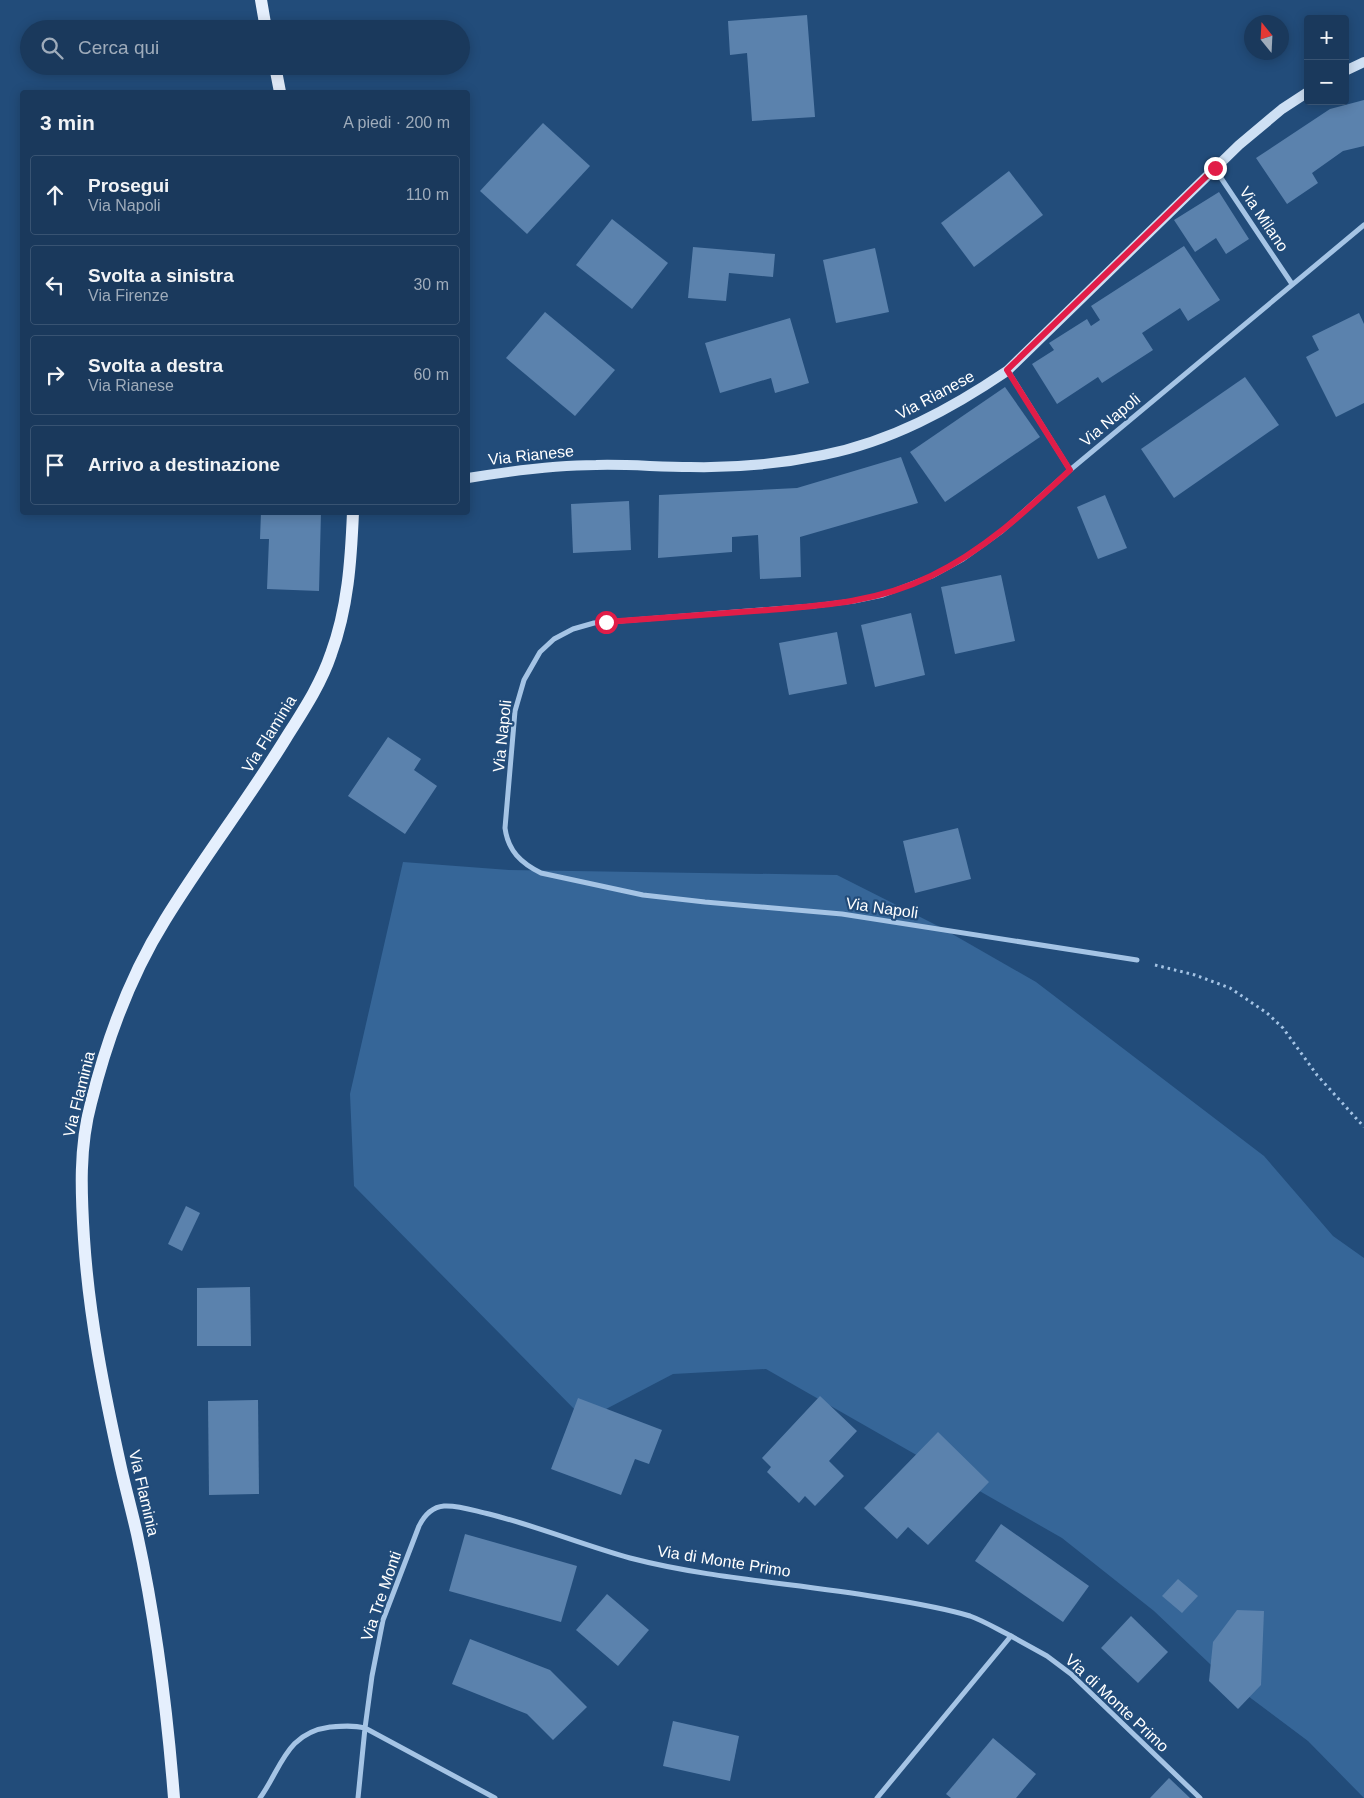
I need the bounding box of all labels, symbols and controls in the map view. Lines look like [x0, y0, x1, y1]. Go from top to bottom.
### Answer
north arrow [1244, 15, 1289, 60]
map controls [1304, 15, 1349, 105]
button: + [1304, 15, 1349, 60]
search box [20, 20, 470, 75]
icon: search [38, 34, 66, 62]
text: Cerca qui [78, 37, 159, 58]
button: − [1304, 60, 1349, 105]
text: 3 min [40, 111, 95, 134]
text: A piedi · 200 m [343, 114, 450, 131]
route end [1204, 157, 1227, 180]
text: Prosegui [88, 175, 169, 196]
icon: ahead [41, 181, 69, 209]
street label: Via Milano [1236, 183, 1292, 255]
text: 110 m [406, 186, 449, 203]
text: Via Napoli [88, 197, 161, 214]
text: Svolta a sinistra [88, 265, 234, 286]
icon: left [41, 271, 69, 299]
text: 30 m [413, 276, 449, 293]
text: Via Firenze [88, 287, 169, 304]
text: Svolta a destra [88, 355, 223, 376]
icon: right [41, 361, 69, 389]
text: 60 m [413, 366, 449, 383]
street label: Via Rianese [893, 367, 977, 423]
text: Via Rianese [88, 377, 174, 394]
street label: Via Napoli [1077, 390, 1143, 450]
street label: Via Rianese [487, 442, 575, 468]
icon: arrive [41, 451, 69, 479]
text: Arrivo a destinazione [88, 454, 280, 475]
route start [595, 611, 618, 634]
street label: Via Flaminia [239, 692, 300, 776]
street label: Via Napoli [490, 699, 514, 773]
street label: Via Napoli [845, 895, 919, 921]
street label: Via Flaminia [60, 1049, 98, 1139]
street label: Via Flaminia [126, 1448, 162, 1538]
street label: Via di Monte Primo [656, 1542, 792, 1580]
street label: Via Tre Monti [358, 1549, 404, 1643]
street label: Via di Monte Primo [1062, 1651, 1172, 1755]

